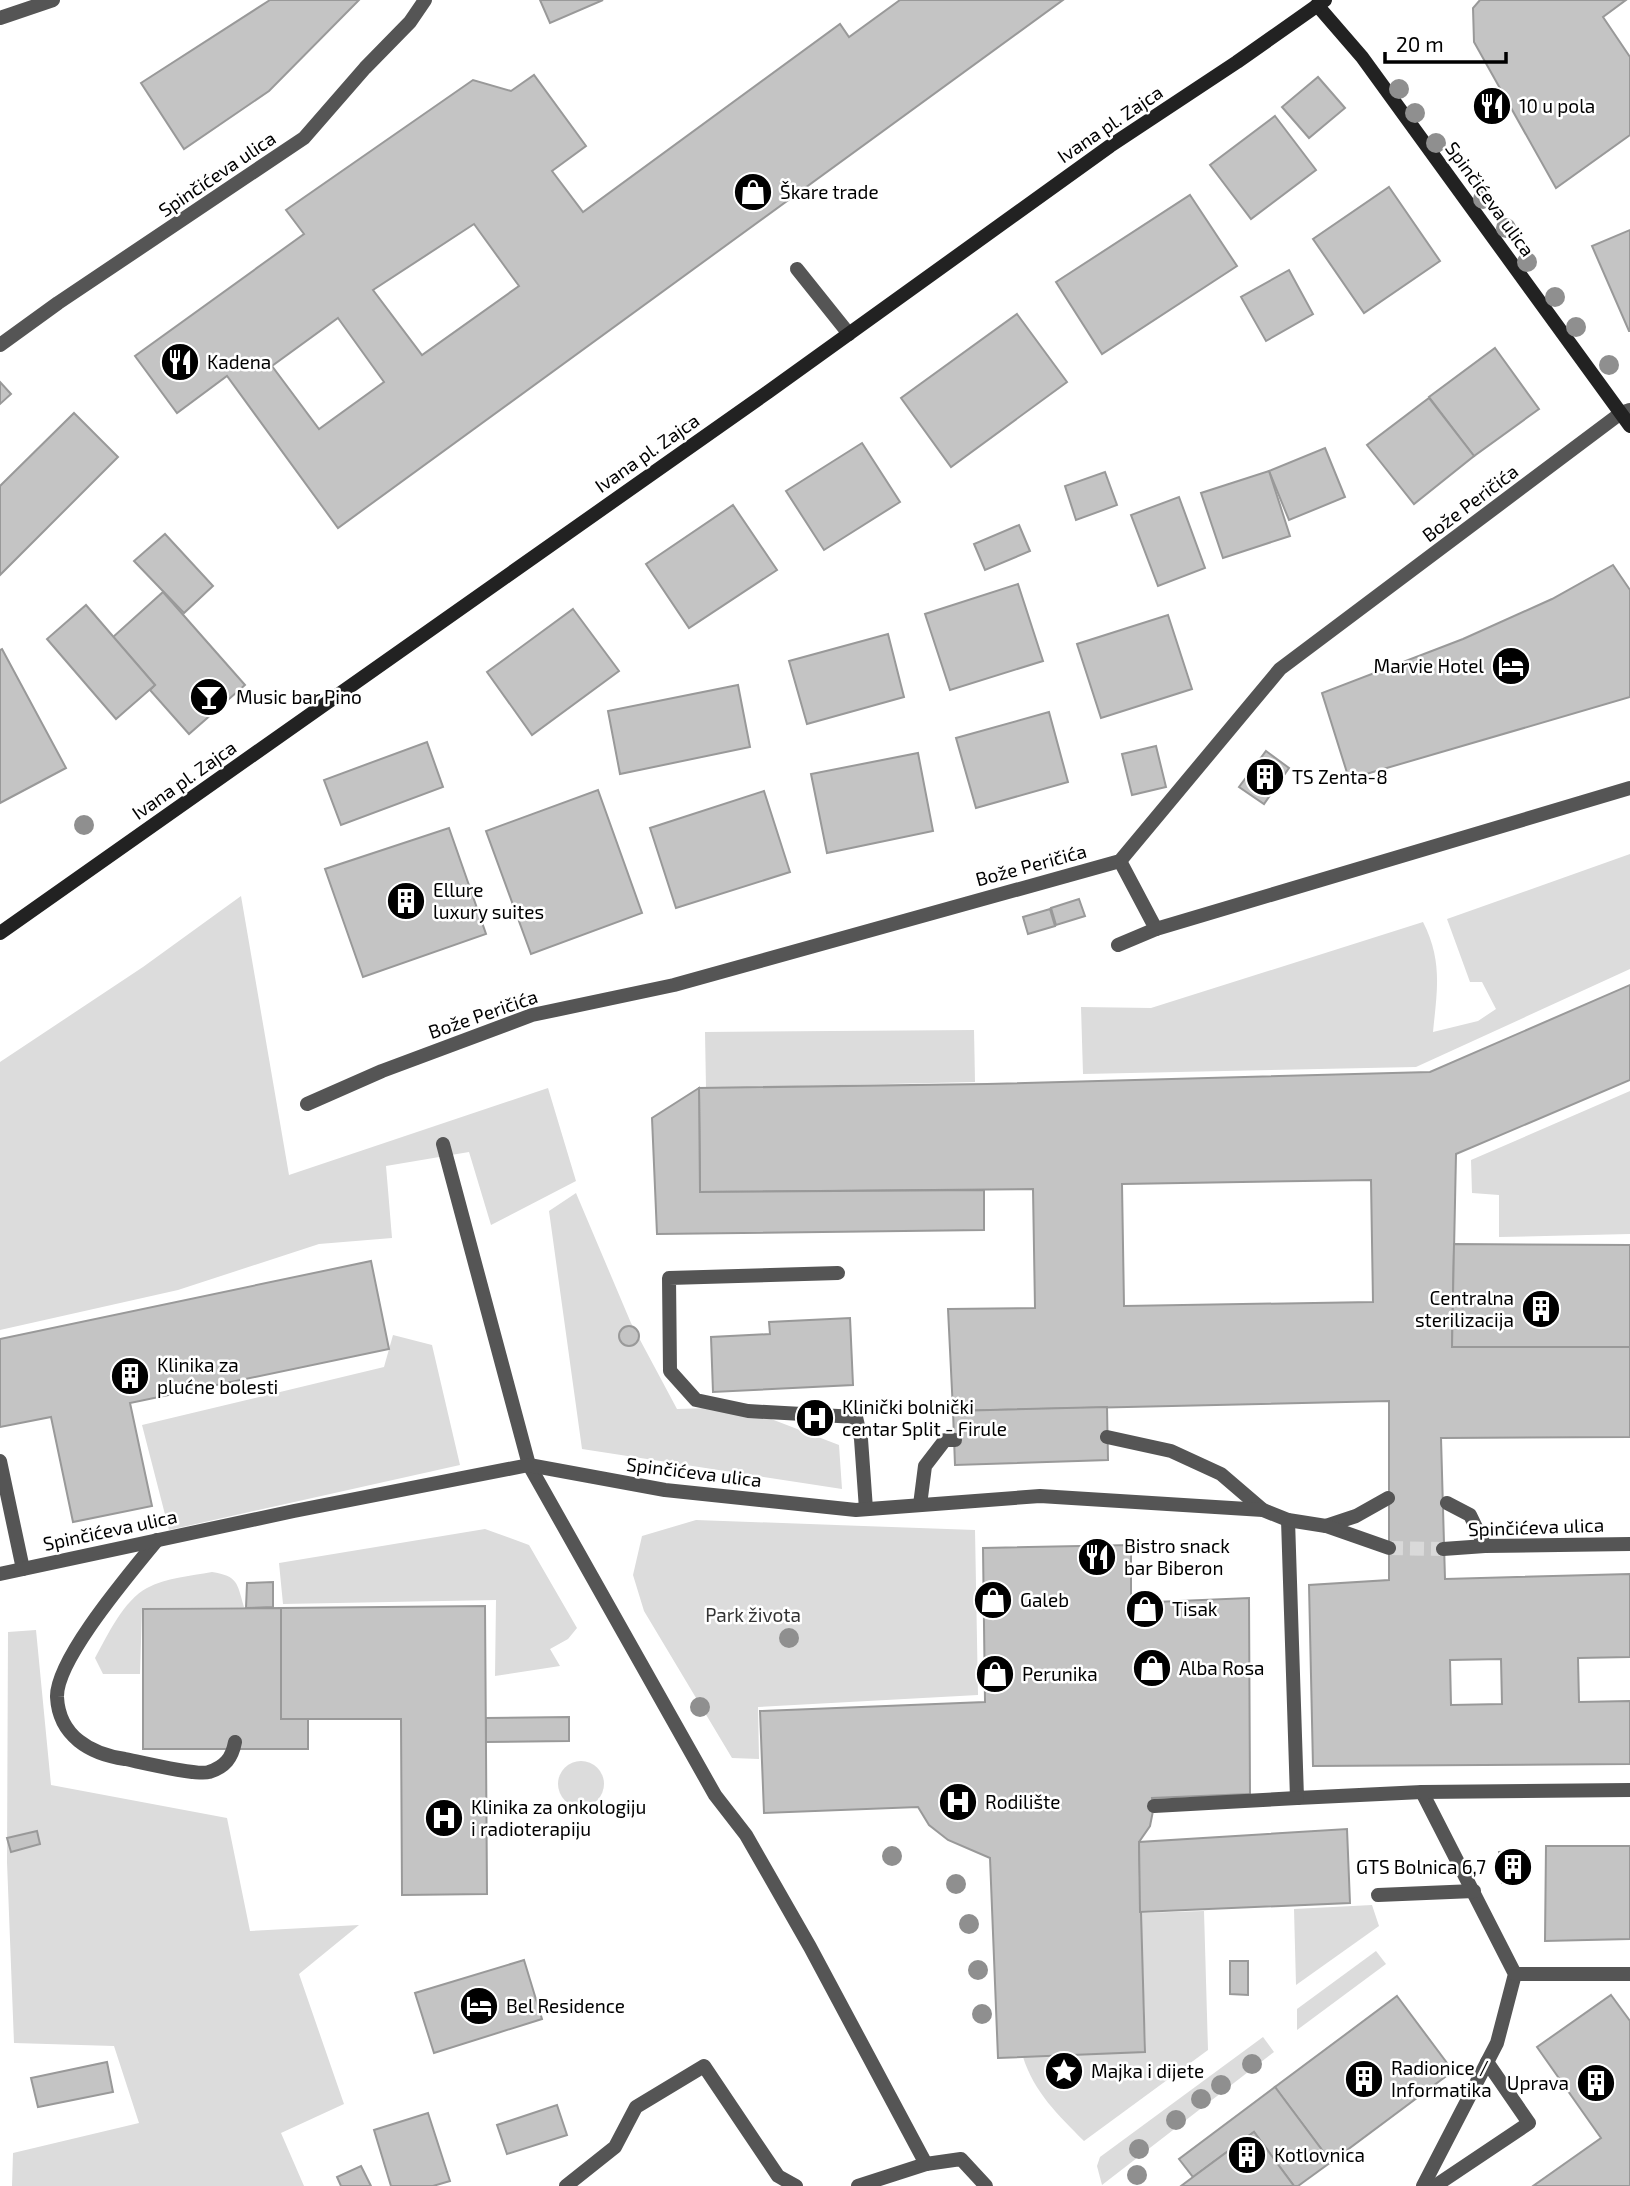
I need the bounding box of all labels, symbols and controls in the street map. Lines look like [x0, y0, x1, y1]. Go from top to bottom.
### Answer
scale bar [1385, 21, 1506, 65]
text: 20 m [1396, 31, 1444, 56]
street label: Ivana pl. Zajca [1053, 80, 1167, 167]
restaurant icon: 10 u pola [1471, 85, 1513, 127]
place label: 10 u pola [1519, 94, 1595, 117]
street label: Spinčićeva ulica [154, 126, 280, 221]
street label: Spinčićeva ulica [1441, 137, 1540, 261]
shop icon: Škare trade [732, 171, 774, 213]
place label: Škare trade [780, 180, 879, 203]
restaurant icon: Kadena [159, 341, 201, 383]
place label: Kadena [207, 350, 271, 373]
street label: Ivana pl. Zajca [590, 408, 703, 497]
street label: Bože Peričića [1417, 459, 1522, 546]
hotel icon: Marvie Hotel [1490, 645, 1532, 687]
place label: Marvie Hotel [1374, 654, 1484, 677]
bar icon: Music bar Pino [188, 676, 230, 718]
place label: Music bar Pino [236, 685, 362, 708]
street label: Ivana pl. Zajca [127, 735, 240, 824]
building icon: TS Zenta-8 [1244, 756, 1286, 798]
place label: TS Zenta-8 [1292, 765, 1388, 788]
street label: Bože Peričića [973, 839, 1089, 890]
place label: Ellure luxury suites [433, 878, 544, 923]
building icon: Ellure luxury suites [385, 880, 427, 922]
street label: Bože Peričića [425, 984, 540, 1043]
place label: Centralna sterilizacija [1415, 1286, 1514, 1331]
building icon: Centralna sterilizacija [1520, 1288, 1562, 1330]
place label: Klinika za plućne bolesti [157, 1353, 278, 1398]
building icon: Klinika za plućne bolesti [109, 1355, 151, 1397]
place label: Klinički bolnički centar Split - Firule [842, 1395, 1007, 1440]
hospital icon: Klinički bolnički centar Split - Firule [794, 1397, 836, 1439]
street label: Spinčićeva ulica [625, 1452, 763, 1491]
street label: Spinčićeva ulica [41, 1504, 179, 1555]
street label: Spinčićeva ulica [1467, 1513, 1604, 1540]
place label: Bistro snack bar Biberon [1124, 1534, 1230, 1579]
restaurant icon: Bistro snack bar Biberon [1076, 1536, 1118, 1578]
shop icon: Galeb [972, 1579, 1014, 1621]
place label: Galeb [1020, 1588, 1069, 1611]
shop icon: Tisak [1124, 1588, 1166, 1630]
place label: Tisak [1172, 1597, 1218, 1620]
park label: Park života [705, 1603, 801, 1626]
shop icon: Alba Rosa [1131, 1647, 1173, 1689]
shop icon: Perunika [974, 1653, 1016, 1695]
place label: Alba Rosa [1179, 1656, 1264, 1679]
place label: Perunika [1022, 1662, 1098, 1685]
hospital icon: Rodilište [937, 1781, 979, 1823]
place label: Rodilište [985, 1790, 1061, 1813]
place label: Klinika za onkologiju i radioterapiju [471, 1795, 646, 1840]
hospital icon: Klinika za onkologiju i radioterapiju [423, 1797, 465, 1839]
building icon: GTS Bolnica 6,7 [1492, 1846, 1534, 1888]
place label: GTS Bolnica 6,7 [1356, 1855, 1486, 1878]
hotel icon: Bel Residence [458, 1985, 500, 2027]
place label: Bel Residence [506, 1994, 625, 2017]
place icon: Majka i dijete [1043, 2050, 1085, 2092]
place label: Radionice / Informatika [1391, 2056, 1492, 2101]
building icon: Radionice / Informatika [1343, 2058, 1385, 2100]
place label: Majka i dijete [1091, 2059, 1204, 2082]
building icon: Uprava [1575, 2062, 1617, 2104]
place label: Uprava [1507, 2071, 1569, 2094]
building icon: Kotlovnica [1226, 2134, 1268, 2176]
place label: Kotlovnica [1274, 2143, 1365, 2166]

